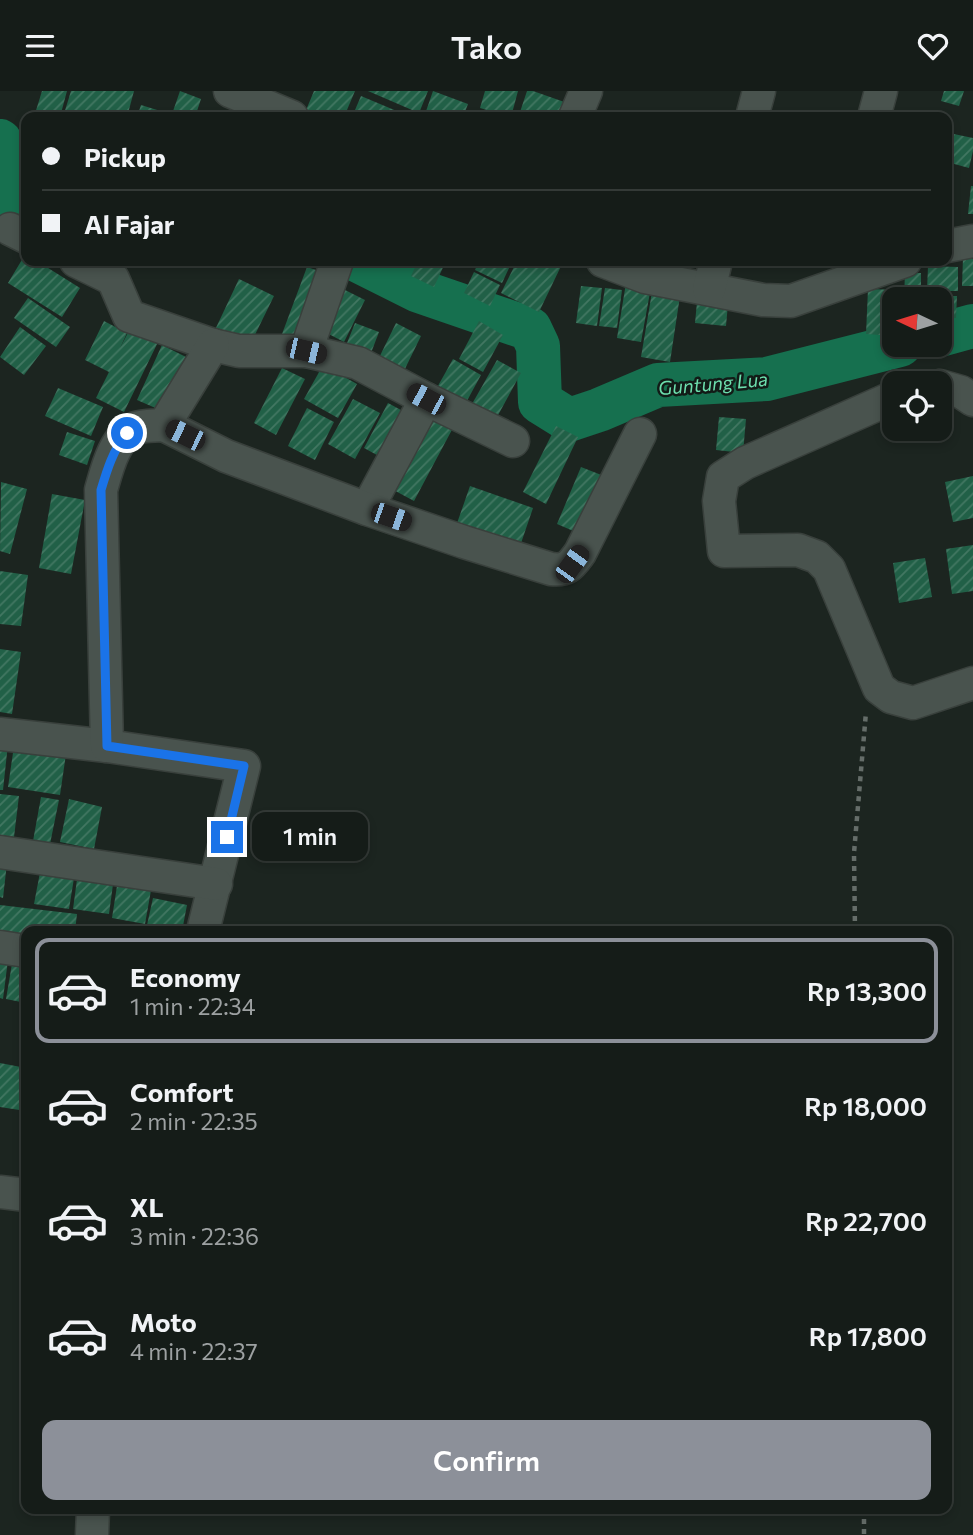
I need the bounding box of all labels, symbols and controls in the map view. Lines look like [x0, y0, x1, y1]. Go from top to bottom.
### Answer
text: Tako [451, 26, 522, 66]
icon: menu [21, 27, 59, 65]
icon: heart [914, 27, 952, 65]
text: Pickup [84, 141, 166, 172]
text: Al Fajar [84, 208, 175, 239]
north arrow [882, 287, 952, 357]
map controls [882, 287, 952, 441]
car [284, 336, 329, 366]
water label: Guntung Lua [657, 367, 769, 399]
button: locate [882, 371, 952, 441]
car [403, 380, 450, 418]
car [162, 416, 209, 454]
route start [111, 417, 143, 449]
car [368, 500, 415, 534]
car [552, 541, 593, 587]
callout: 1 min [252, 813, 367, 861]
route end [211, 821, 243, 853]
text: 1 min [283, 822, 337, 850]
icon: car [46, 959, 109, 1022]
text: Economy [130, 961, 241, 992]
text: Rp 13,300 [807, 975, 927, 1006]
text: 1 min · 22:34 [130, 992, 256, 1020]
icon: car [46, 1074, 109, 1137]
text: Comfort [130, 1076, 233, 1107]
text: Rp 18,000 [804, 1090, 927, 1121]
text: 2 min · 22:35 [130, 1107, 258, 1135]
icon: car [46, 1189, 109, 1252]
text: XL [130, 1191, 164, 1222]
text: Rp 22,700 [805, 1205, 927, 1236]
text: 3 min · 22:36 [130, 1222, 259, 1250]
icon: car [46, 1304, 109, 1367]
text: Moto [130, 1306, 197, 1337]
text: Rp 17,800 [809, 1320, 927, 1351]
text: 4 min · 22:37 [130, 1337, 258, 1365]
button: Confirm [42, 1420, 931, 1500]

